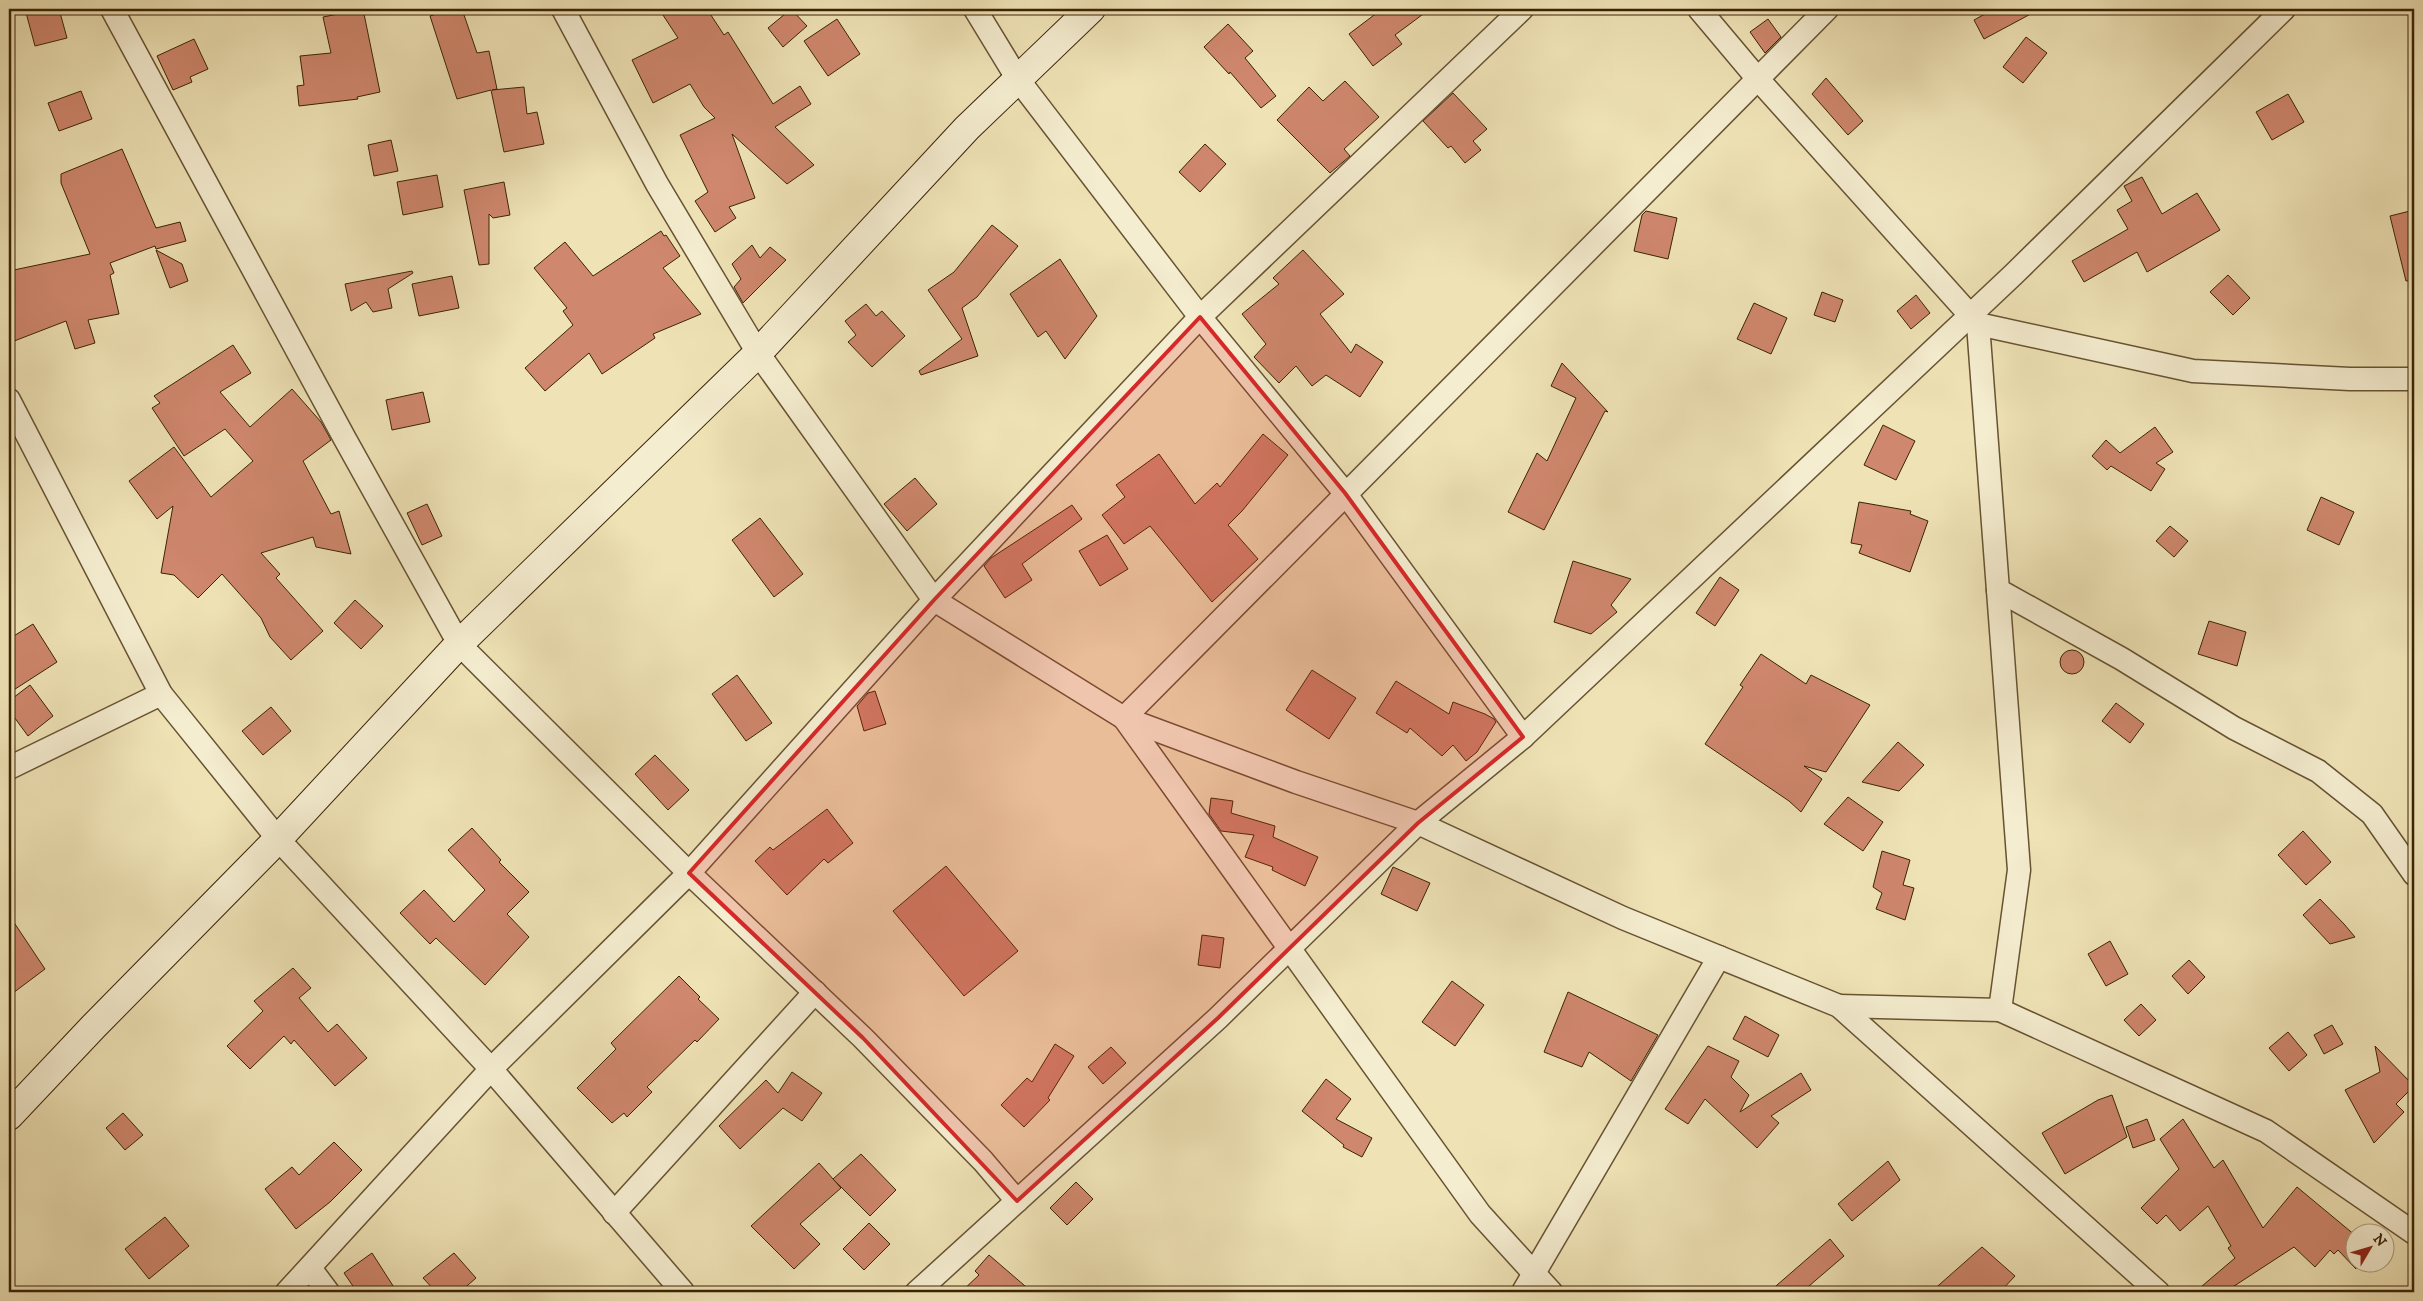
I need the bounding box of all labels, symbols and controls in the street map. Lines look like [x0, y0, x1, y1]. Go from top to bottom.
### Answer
north arrow [2346, 1224, 2396, 1274]
text: N [2369, 1231, 2390, 1251]

